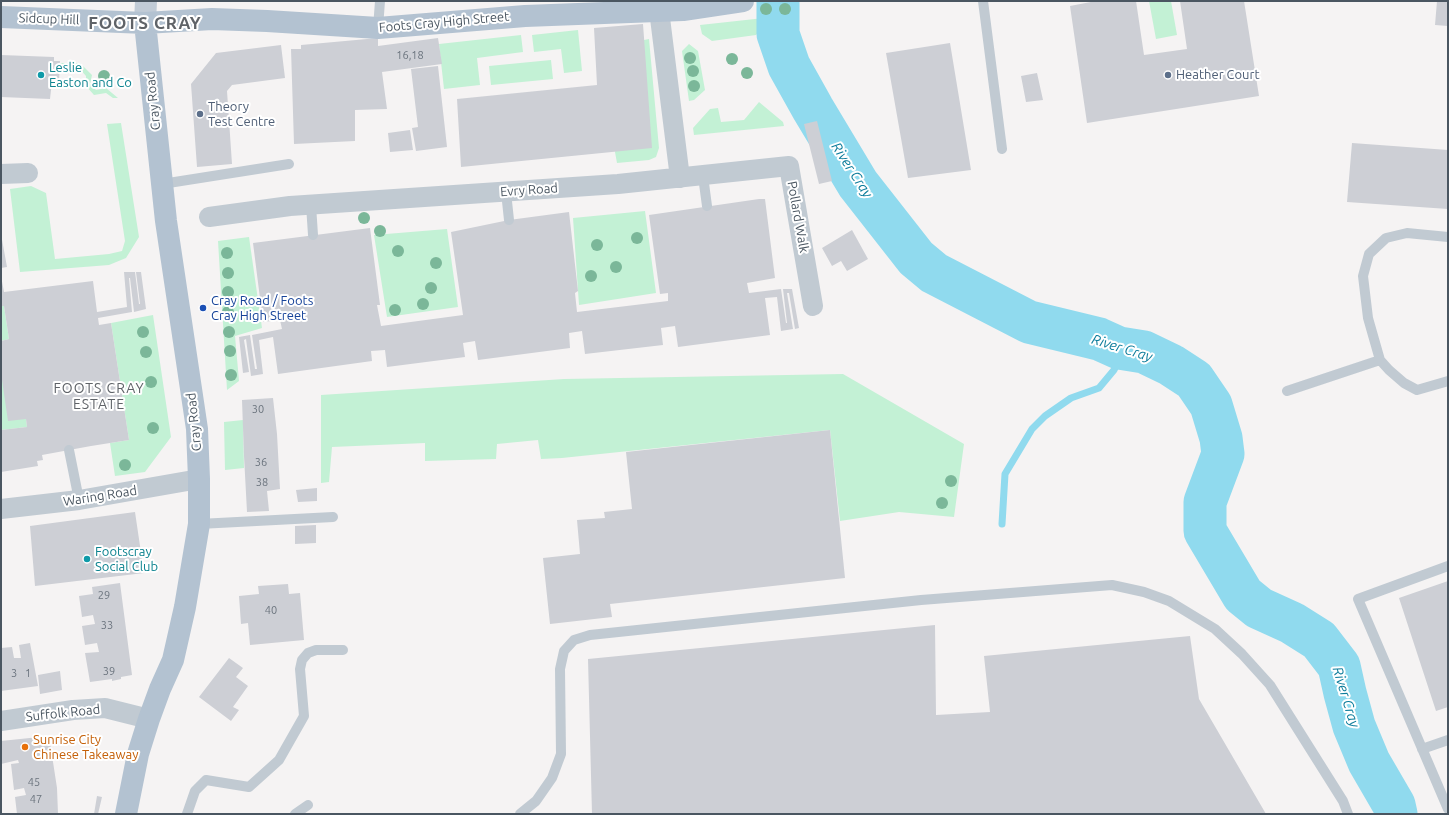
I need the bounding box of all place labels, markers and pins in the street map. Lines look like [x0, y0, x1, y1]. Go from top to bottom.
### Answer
place label: Leslie Easton and Co [49, 60, 132, 91]
place label: Heather Court [1176, 67, 1260, 83]
marker: Leslie Easton and Co [36, 70, 46, 80]
marker: Heather Court [1163, 70, 1173, 80]
place label: Theory Test Centre [208, 99, 275, 130]
marker: Theory Test Centre [195, 109, 205, 119]
place label: Cray Road / Foots Cray High Street [211, 293, 313, 324]
marker: Cray Road / Foots Cray High Street [198, 303, 208, 313]
place label: Footscray Social Club [95, 544, 158, 575]
marker: Footscray Social Club [82, 554, 92, 564]
place label: Sunrise City Chinese Takeaway [33, 732, 139, 763]
marker: Sunrise City Chinese Takeaway [20, 742, 30, 752]

